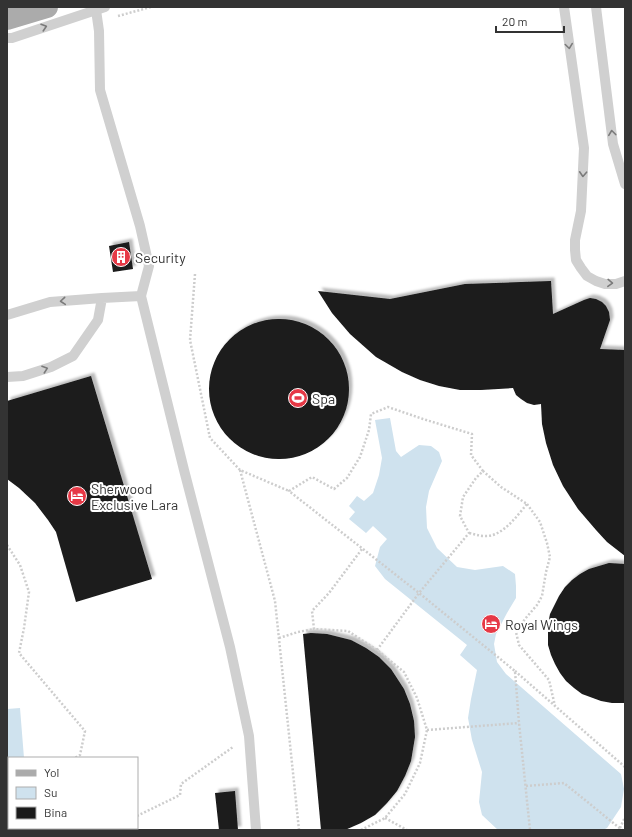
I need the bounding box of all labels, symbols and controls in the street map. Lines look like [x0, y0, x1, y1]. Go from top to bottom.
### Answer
scale bar [496, 8, 564, 34]
text: 20 m [502, 14, 528, 28]
one-way arrow [41, 23, 48, 32]
one-way arrow [564, 43, 573, 49]
one-way arrow [608, 130, 617, 136]
one-way arrow [578, 171, 587, 178]
building icon: Security [110, 246, 132, 268]
place label: Security [135, 249, 186, 266]
one-way arrow [607, 279, 613, 287]
one-way arrow [60, 296, 66, 305]
one-way arrow [41, 365, 48, 373]
sports icon: Spa [287, 387, 309, 409]
place label: Spa [312, 390, 335, 407]
place label: Sherwood Exclusive Lara [91, 480, 178, 513]
hotel icon: Sherwood Exclusive Lara [66, 485, 88, 507]
hotel icon: Royal Wings [480, 613, 502, 635]
place label: Royal Wings [505, 616, 578, 633]
legend [8, 757, 138, 829]
text: Yol [44, 765, 59, 779]
text: Su [44, 785, 57, 799]
text: Bina [44, 805, 67, 819]

